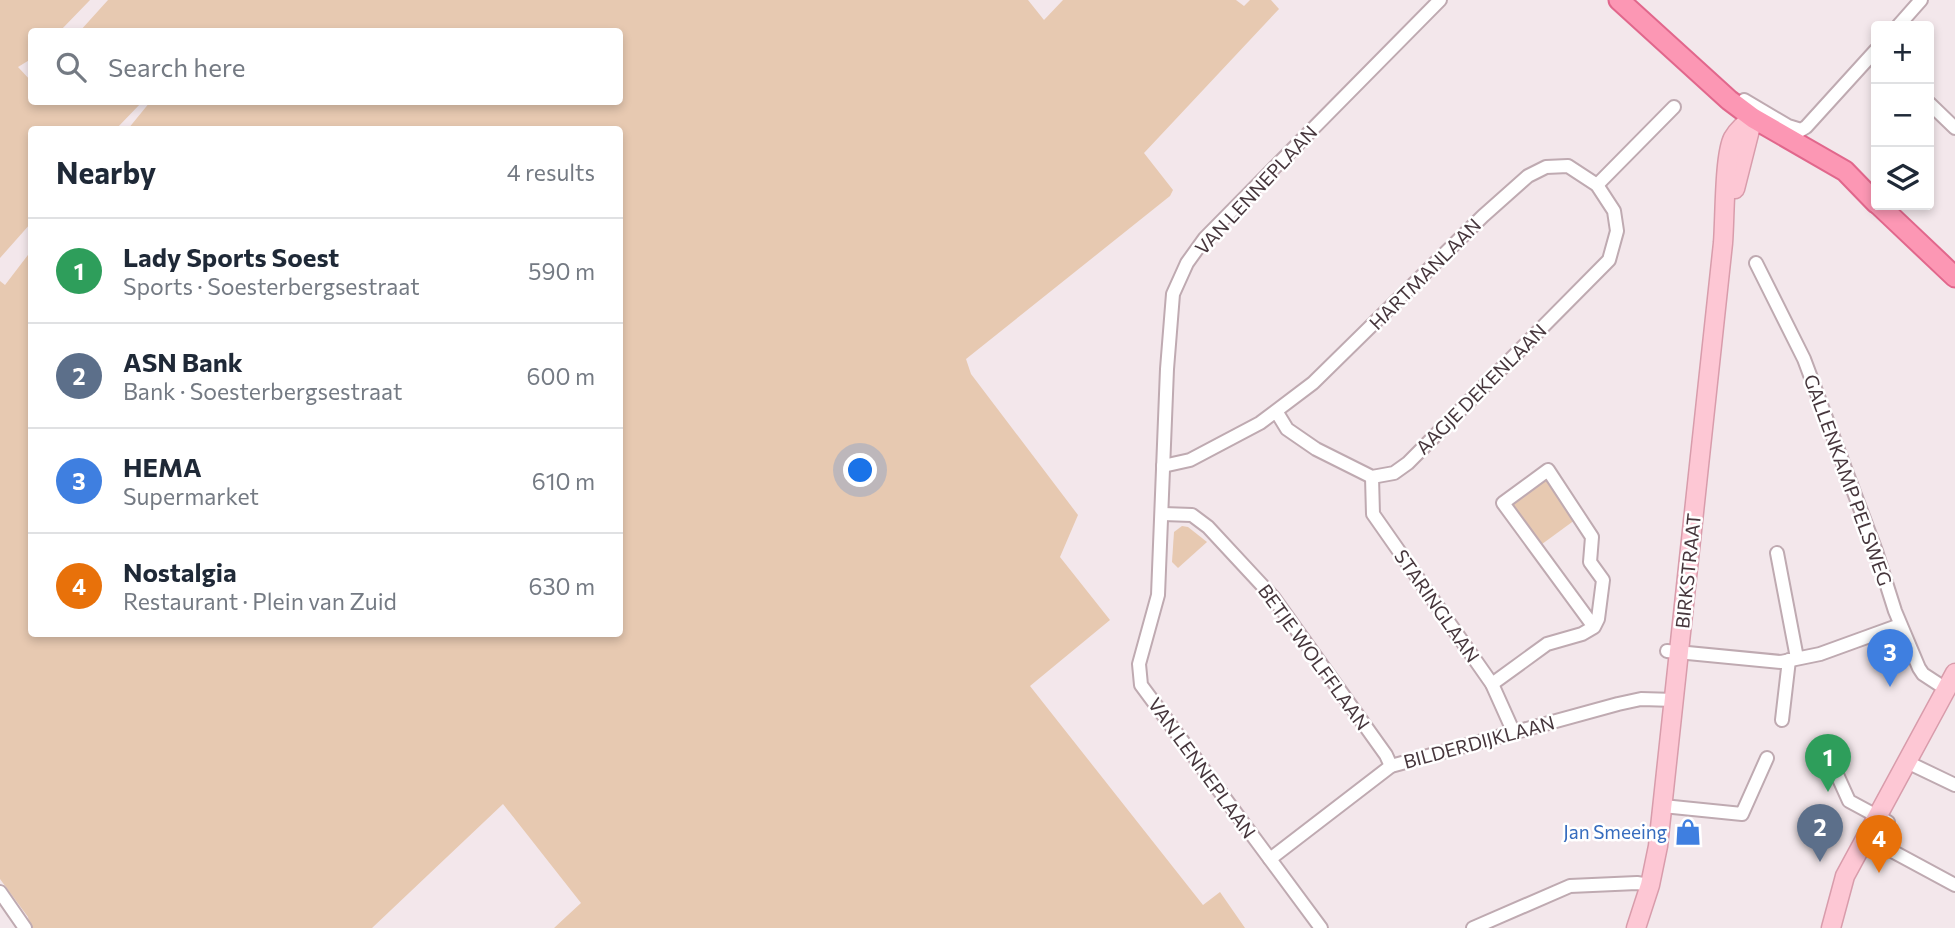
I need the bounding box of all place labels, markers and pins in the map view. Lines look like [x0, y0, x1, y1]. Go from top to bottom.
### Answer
pin: 3 [1867, 629, 1913, 687]
pin: 1 [1805, 734, 1851, 792]
pin: 2 [1797, 804, 1843, 862]
pin: 4 [1856, 815, 1902, 873]
shop icon: Jan Smeeing [1673, 817, 1703, 847]
place label: Jan Smeeing [1563, 820, 1667, 843]

